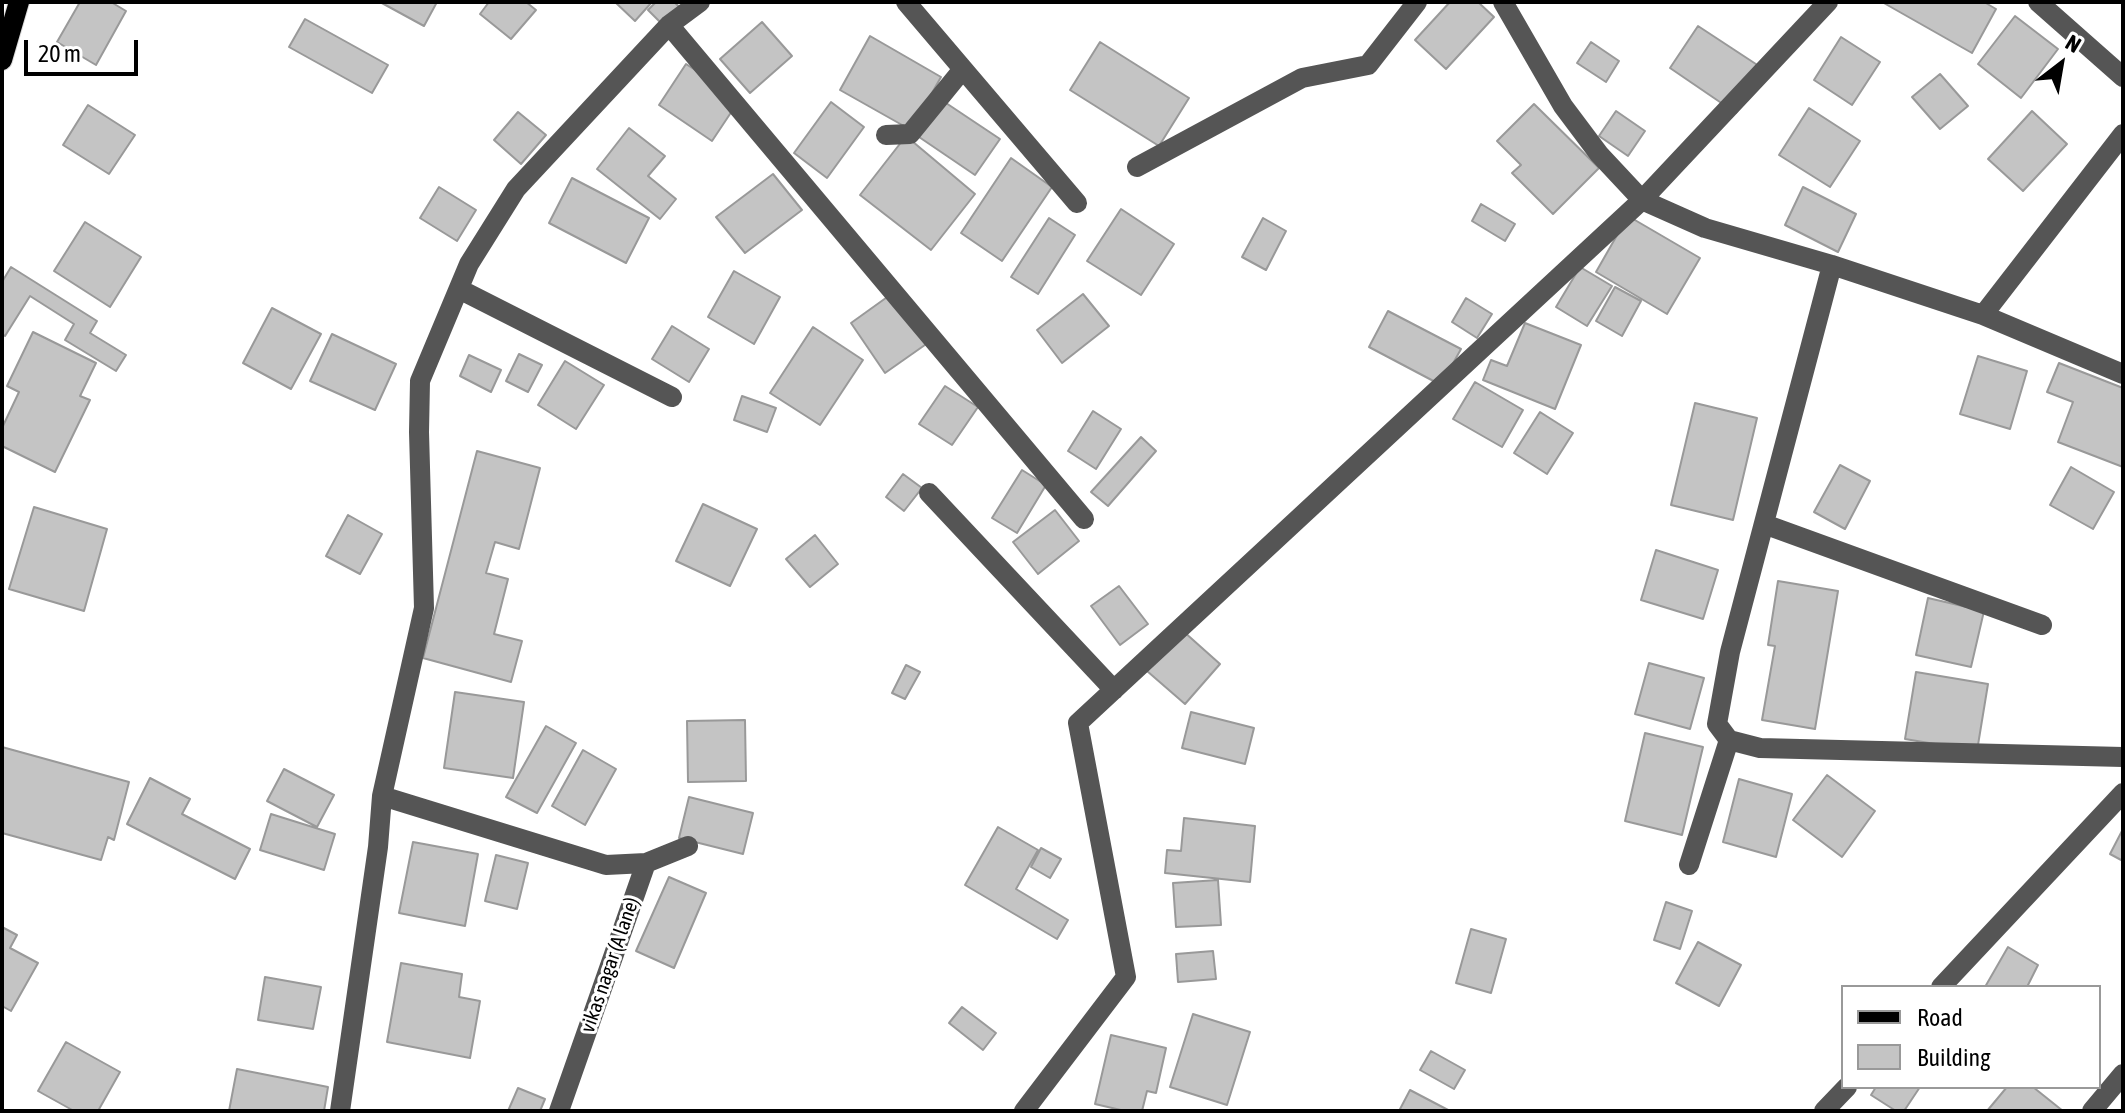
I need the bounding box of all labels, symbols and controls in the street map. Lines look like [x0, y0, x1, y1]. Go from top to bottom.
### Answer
scale bar [28, 24, 142, 74]
north arrow [2021, 24, 2101, 104]
text: N [2061, 29, 2086, 58]
text: 20 m [38, 40, 81, 67]
street label: vikas nagar (A lane) [576, 894, 644, 1036]
legend [1841, 985, 2101, 1089]
text: Road [1917, 1004, 1963, 1031]
text: Building [1917, 1044, 1990, 1071]

